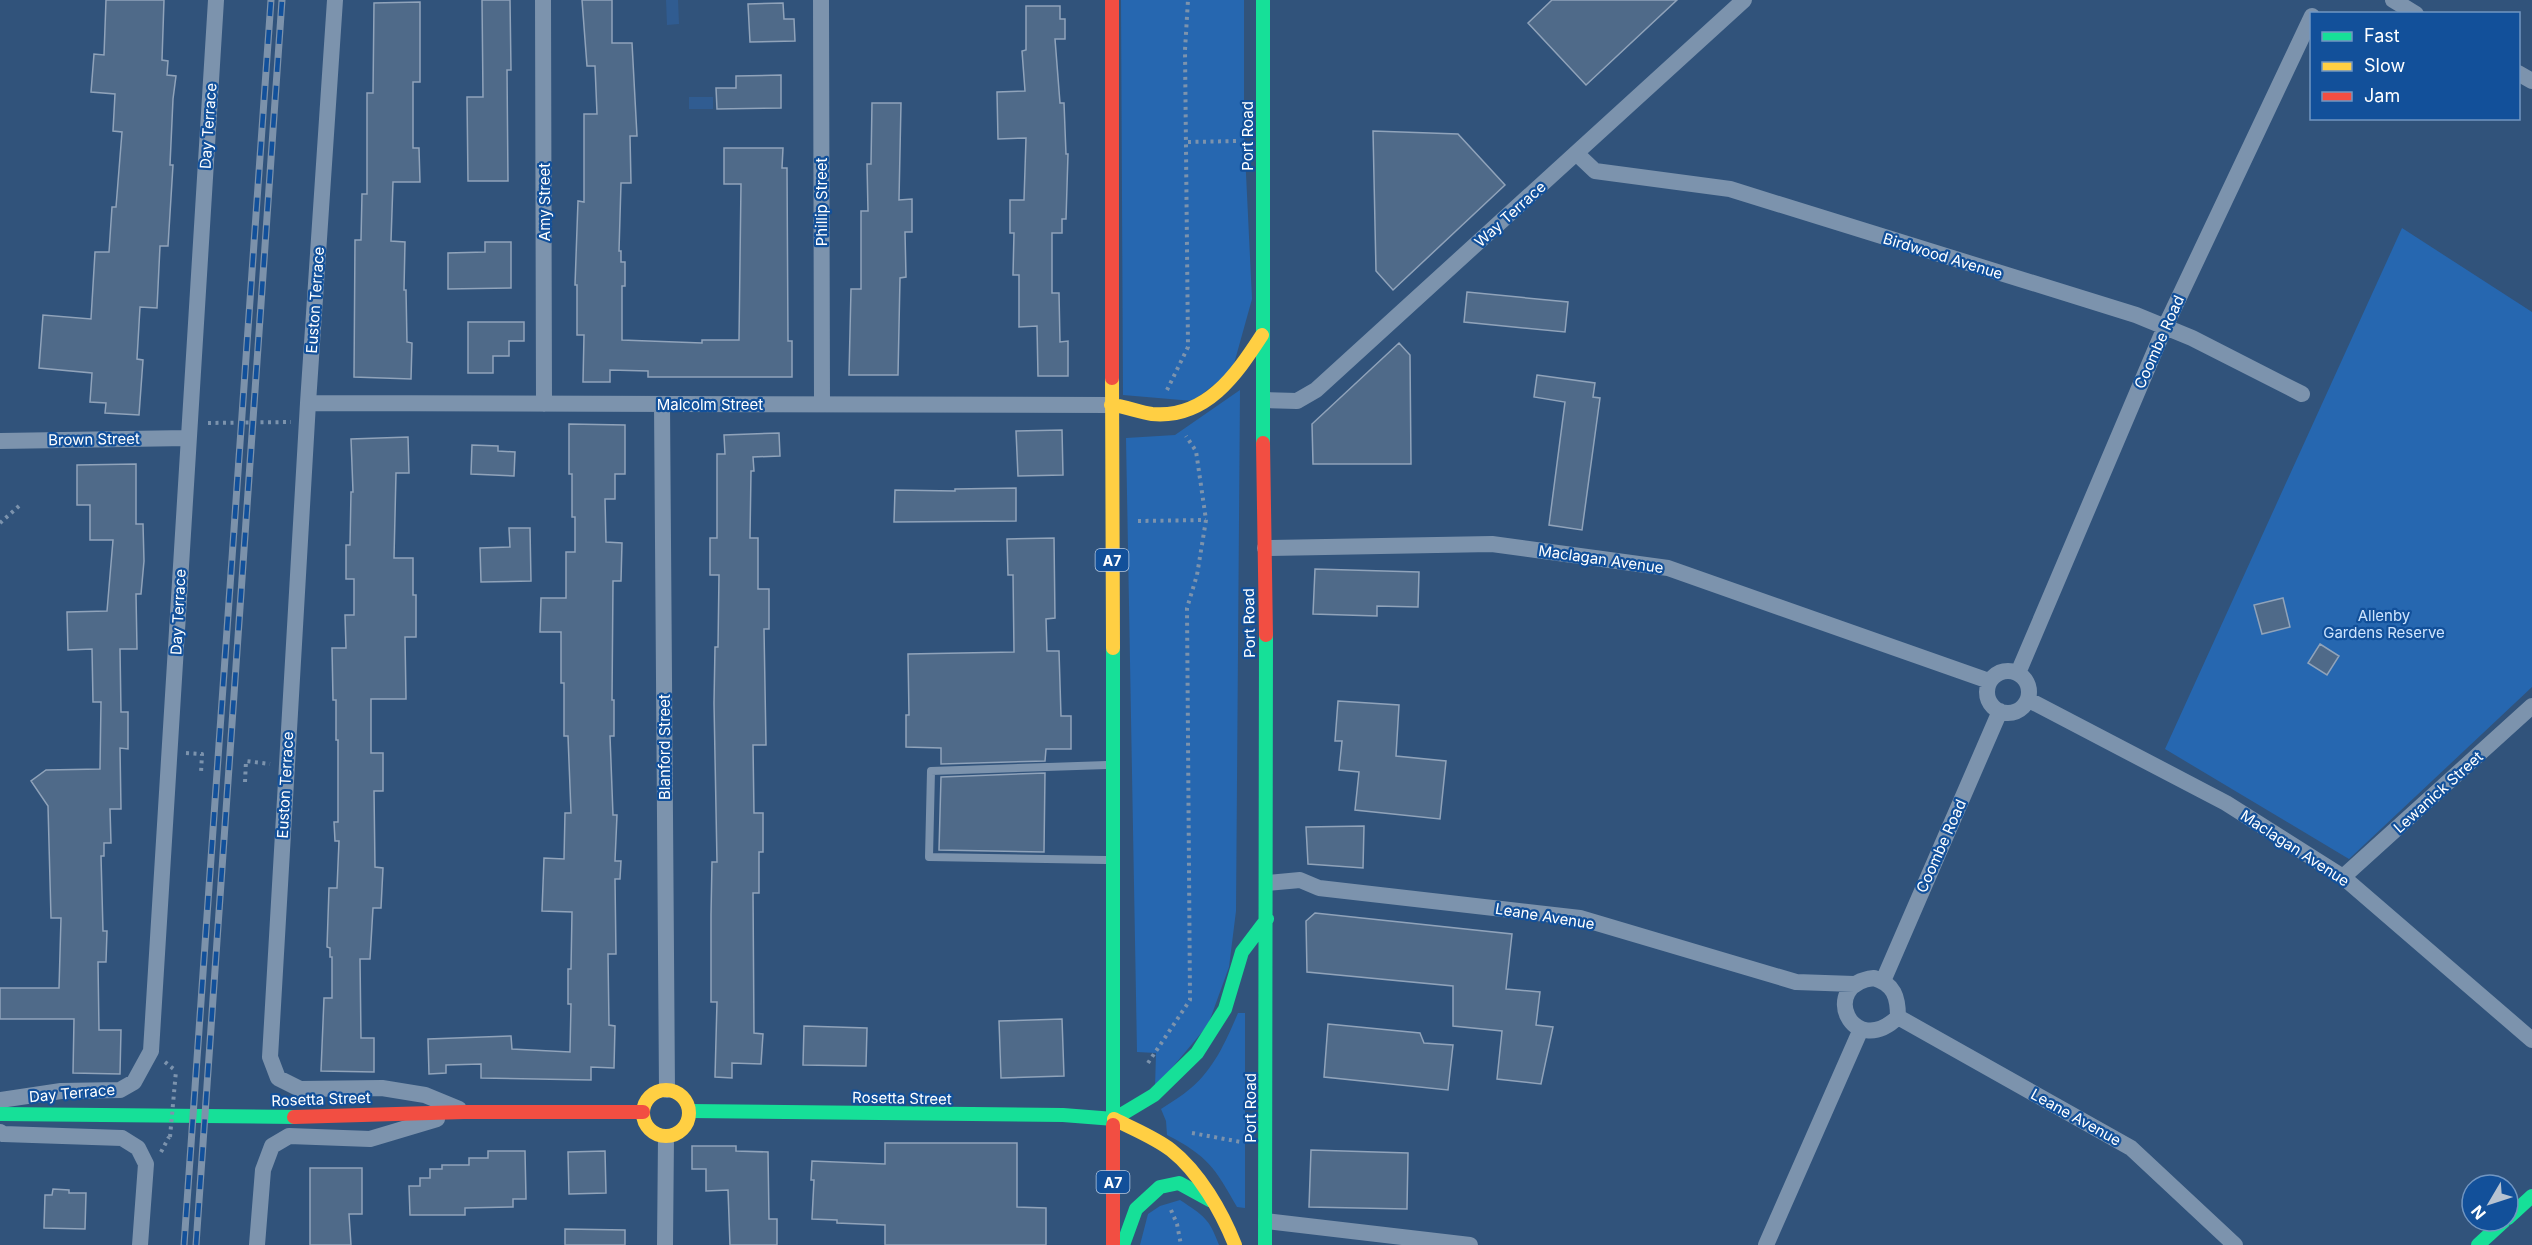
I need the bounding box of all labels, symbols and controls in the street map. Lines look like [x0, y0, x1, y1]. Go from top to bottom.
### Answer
legend [2310, 12, 2520, 120]
text: Fast [2364, 25, 2400, 46]
text: Slow [2364, 55, 2405, 76]
street label: Day Terrace [196, 82, 220, 170]
text: Jam [2364, 85, 2400, 106]
street label: Port Road [1238, 101, 1257, 171]
street label: Phillip Street [812, 158, 831, 246]
street label: Amy Street [535, 163, 554, 241]
street label: Way Terrace [1470, 177, 1550, 251]
street label: Birdwood Avenue [1881, 229, 2005, 283]
street label: Euston Terrace [302, 246, 328, 354]
street label: Coombe Road [2130, 292, 2188, 392]
street label: Malcolm Street [657, 395, 763, 414]
street label: Brown Street [48, 429, 140, 449]
street label: Maclagan Avenue [1537, 541, 1665, 577]
road number: A7 [1096, 549, 1128, 571]
street label: Day Terrace [166, 568, 190, 656]
street label: Port Road [1239, 588, 1259, 658]
park label: Allenby Gardens Reserve [2323, 606, 2445, 642]
street label: Blanford Street [655, 694, 674, 800]
street label: Euston Terrace [273, 731, 297, 839]
street label: Lewanick Street [2389, 747, 2487, 837]
street label: Coombe Road [1912, 796, 1970, 896]
street label: Maclagan Avenue [2237, 806, 2353, 890]
street label: Leane Avenue [1494, 899, 1596, 933]
street label: Port Road [1241, 1073, 1260, 1143]
street label: Day Terrace [28, 1080, 116, 1106]
street label: Leane Avenue [2028, 1084, 2124, 1150]
street label: Rosetta Street [271, 1088, 371, 1110]
street label: Rosetta Street [852, 1088, 952, 1108]
road number: A7 [1096, 1171, 1130, 1193]
north arrow [2460, 1173, 2520, 1233]
text: N [2467, 1201, 2490, 1223]

